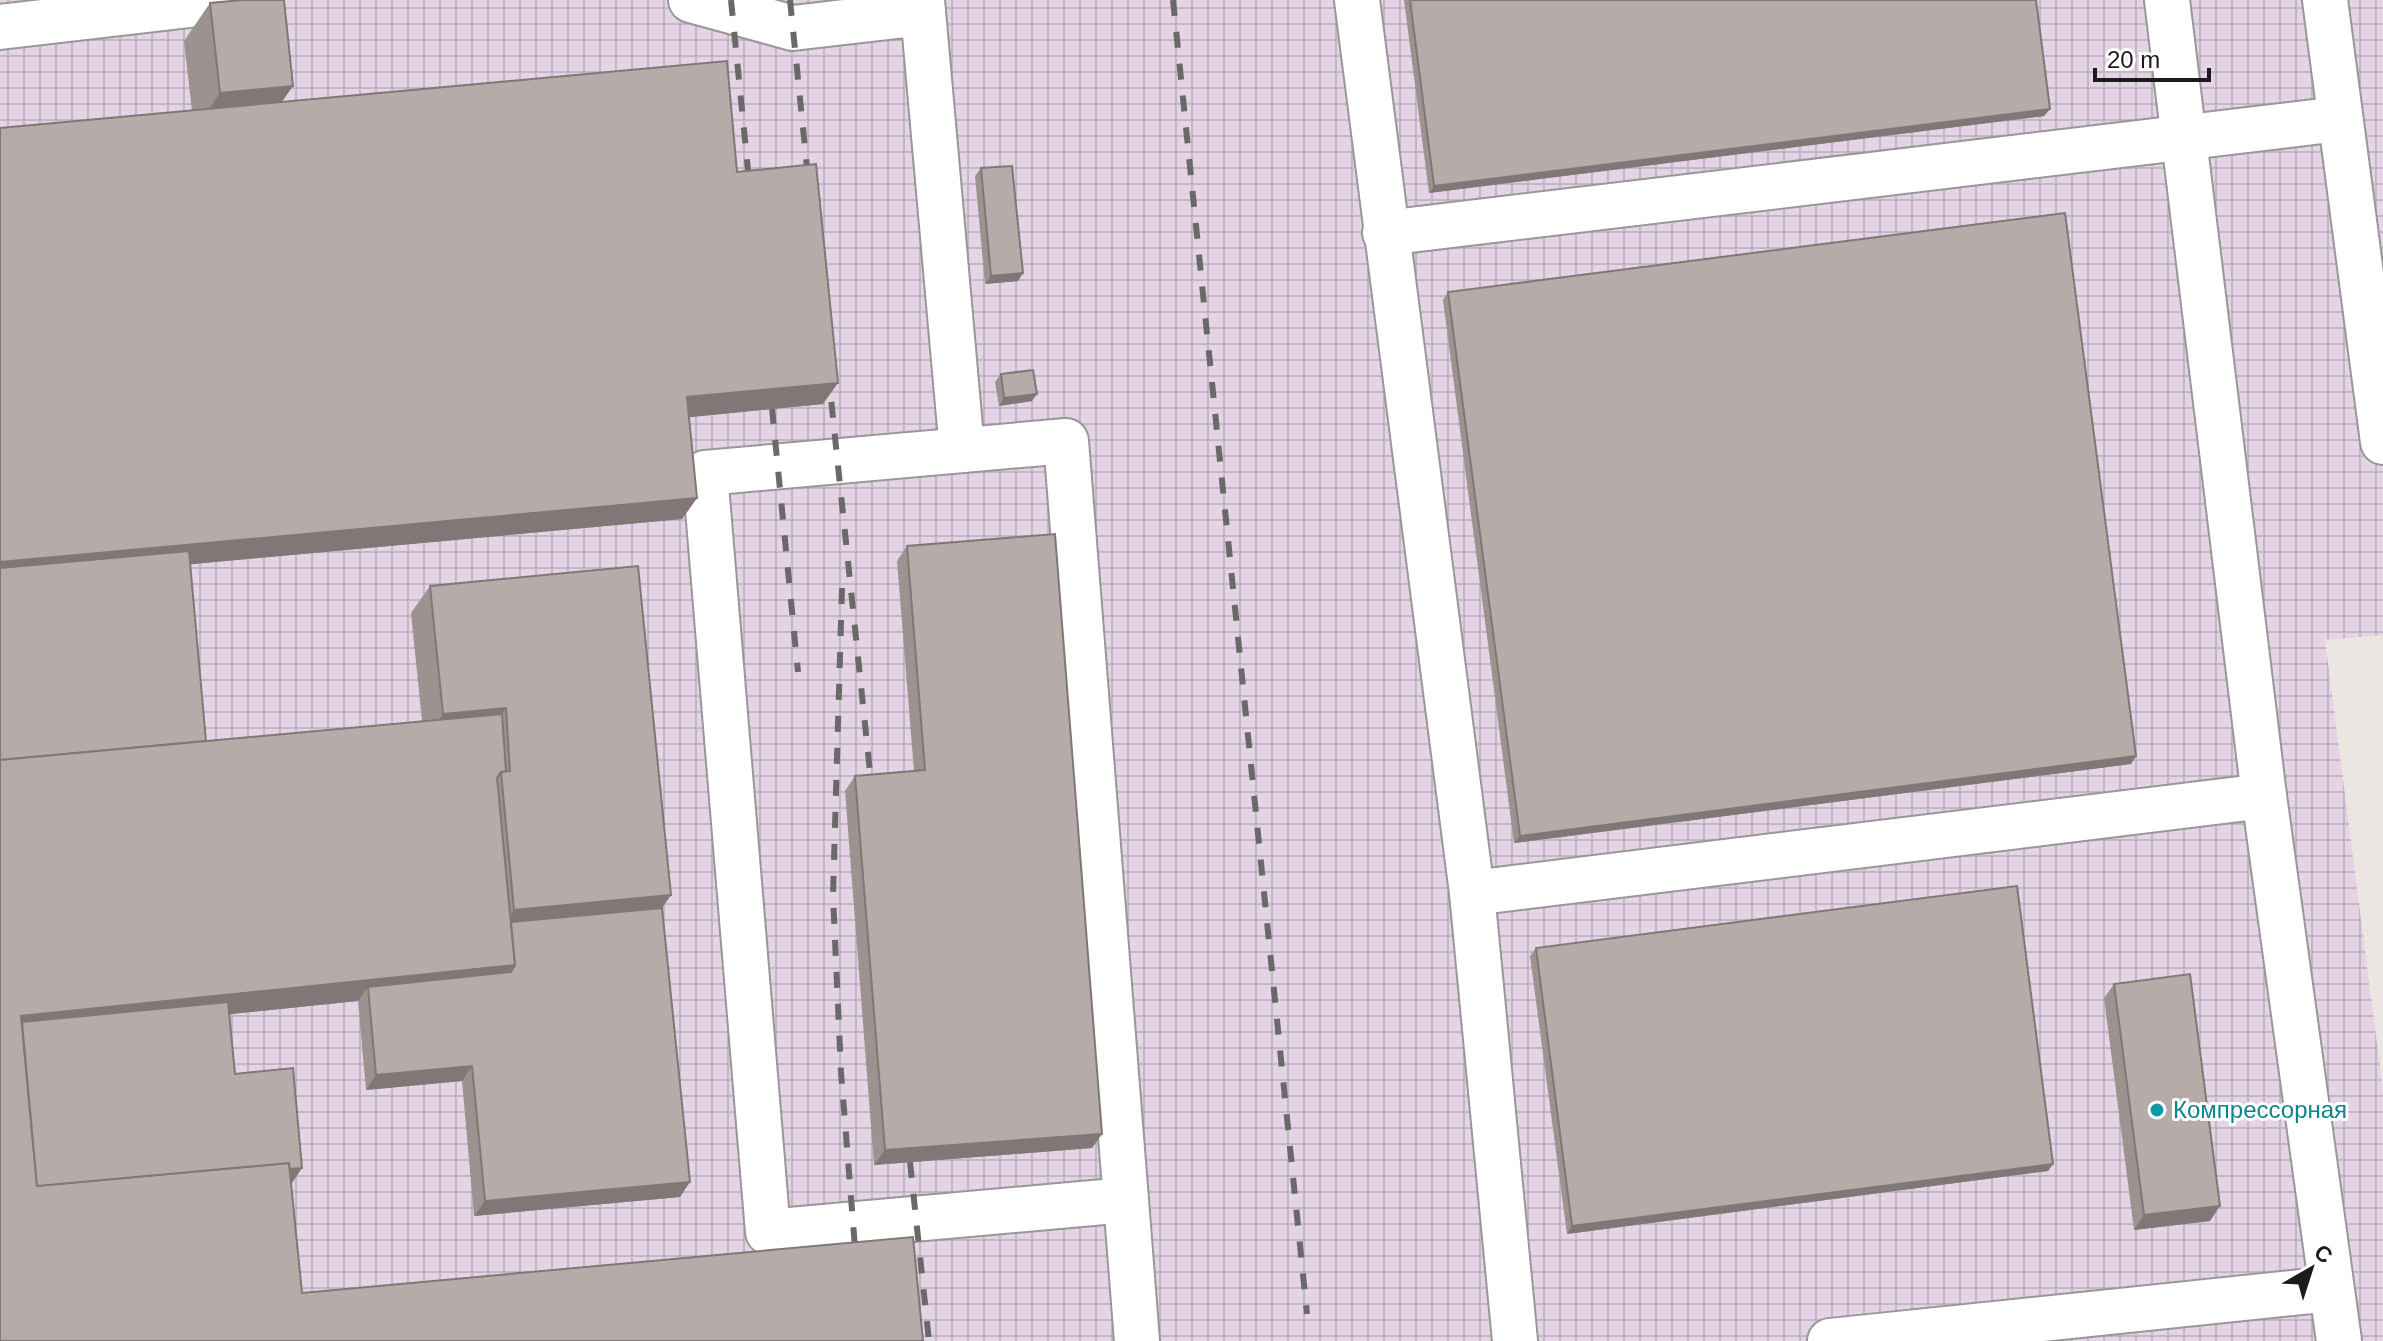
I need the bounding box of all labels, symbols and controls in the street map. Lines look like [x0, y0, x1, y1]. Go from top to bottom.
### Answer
scale bar [2095, 32, 2209, 82]
text: 20 m [2107, 46, 2160, 73]
place label: Компрессорная [2173, 1096, 2347, 1123]
marker: Компрессорная [2148, 1101, 2166, 1119]
north arrow [2271, 1229, 2351, 1309]
text: С [2309, 1239, 2337, 1269]

